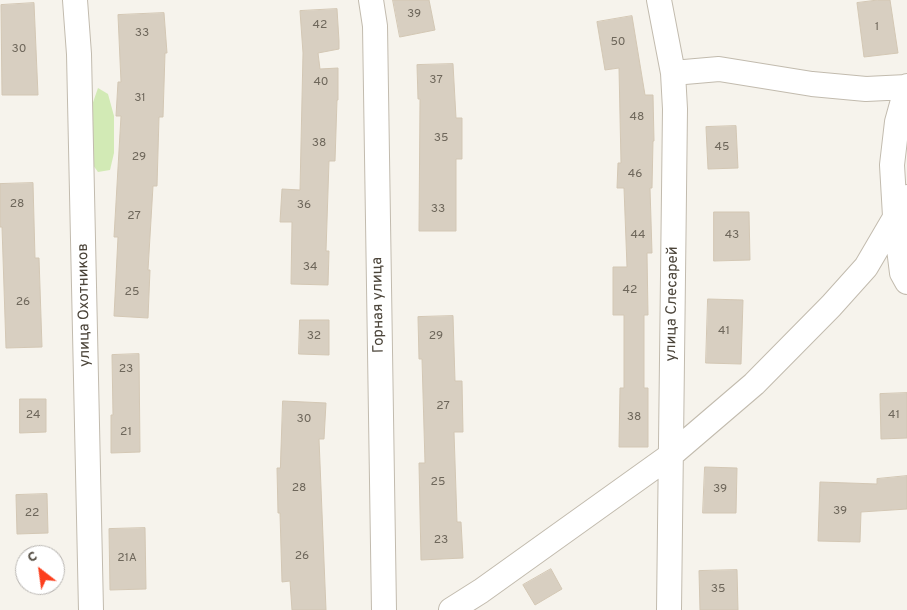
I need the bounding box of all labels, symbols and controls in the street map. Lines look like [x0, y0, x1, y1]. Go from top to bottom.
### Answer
house number: 39 [407, 8, 421, 22]
house number: 42 [313, 19, 327, 33]
house number: 1 [875, 21, 879, 35]
house number: 33 [135, 27, 149, 41]
house number: 50 [610, 36, 626, 50]
house number: 30 [12, 43, 26, 57]
house number: 37 [429, 74, 443, 88]
house number: 40 [313, 76, 329, 90]
house number: 31 [134, 92, 146, 106]
house number: 48 [630, 111, 644, 125]
house number: 35 [434, 132, 448, 146]
house number: 38 [312, 137, 326, 151]
house number: 45 [715, 141, 729, 155]
house number: 29 [132, 151, 146, 165]
house number: 46 [628, 168, 642, 182]
house number: 28 [10, 198, 24, 212]
house number: 36 [297, 199, 311, 213]
house number: 33 [431, 203, 445, 217]
house number: 27 [127, 210, 141, 224]
house number: 44 [631, 229, 645, 243]
house number: 43 [725, 229, 739, 243]
street label: улица Охотников [75, 243, 95, 367]
street label: улица Слесарей [663, 246, 683, 362]
street label: Горная улица [369, 257, 389, 353]
house number: 34 [303, 261, 317, 275]
house number: 42 [623, 284, 637, 298]
house number: 25 [125, 286, 139, 300]
house number: 26 [16, 296, 30, 310]
house number: 41 [718, 325, 730, 339]
house number: 32 [307, 330, 321, 344]
house number: 29 [429, 330, 443, 344]
house number: 23 [119, 363, 133, 377]
house number: 27 [436, 400, 450, 414]
house number: 24 [26, 409, 40, 423]
house number: 41 [888, 409, 900, 423]
house number: 38 [627, 411, 641, 425]
house number: 30 [297, 413, 311, 427]
house number: 21 [120, 426, 132, 440]
house number: 25 [431, 476, 445, 490]
house number: 28 [292, 482, 306, 496]
house number: 39 [713, 483, 727, 497]
house number: 39 [833, 505, 847, 519]
house number: 22 [25, 507, 39, 521]
house number: 23 [434, 534, 448, 548]
north arrow [15, 545, 65, 595]
text: С [25, 548, 41, 567]
house number: 26 [295, 550, 309, 564]
house number: 21А [117, 552, 137, 566]
house number: 35 [711, 583, 725, 597]

